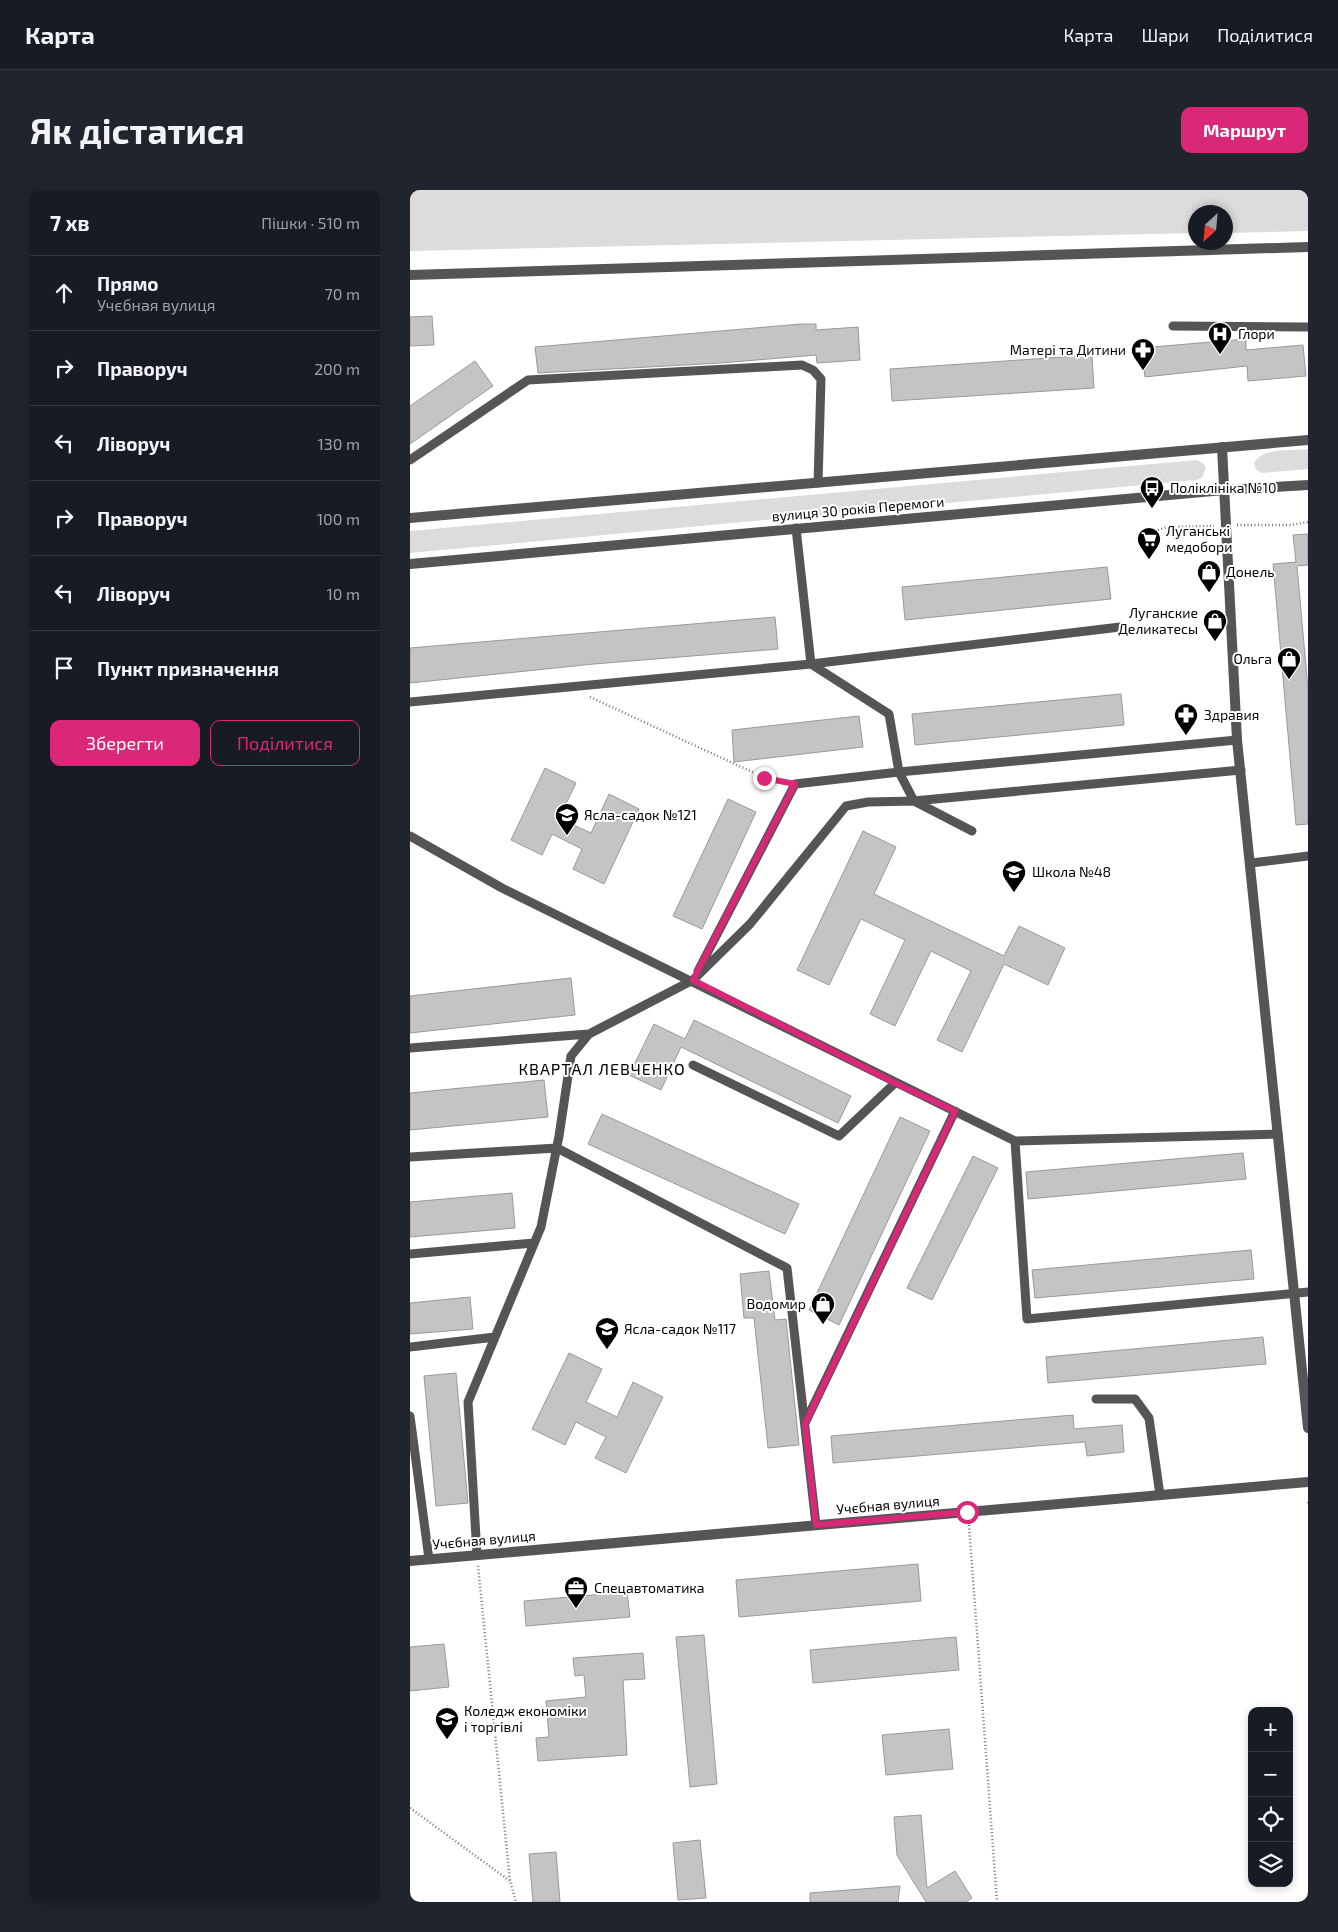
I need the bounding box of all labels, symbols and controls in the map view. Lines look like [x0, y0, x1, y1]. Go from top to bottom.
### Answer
text: Карта [25, 20, 95, 49]
text: Карта [1063, 24, 1113, 46]
text: Шари [1141, 24, 1189, 46]
text: Поділитися [1217, 24, 1313, 46]
button: Маршрут [1181, 107, 1308, 153]
text: Як дістатися [30, 109, 244, 151]
north arrow [1188, 205, 1233, 250]
text: 7 хв [50, 210, 90, 235]
text: Пішки · 510 m [261, 213, 360, 232]
text: Прямо [97, 272, 159, 295]
icon: ahead [50, 279, 78, 307]
text: 70 m [325, 284, 360, 303]
text: Учєбная вулиця [97, 295, 215, 314]
hospital icon: Глори [1207, 321, 1233, 355]
place label: Глори [1238, 325, 1275, 342]
pharmacy icon: Матері та Дитини [1130, 337, 1156, 371]
place label: Матері та Дитини [1010, 341, 1126, 358]
icon: right [50, 354, 78, 382]
text: Праворуч [97, 357, 188, 380]
text: 200 m [314, 359, 360, 378]
icon: left [50, 429, 78, 457]
text: Ліворуч [97, 432, 170, 455]
text: 130 m [318, 434, 360, 453]
bus stop icon: Поліклініка №10 [1139, 475, 1165, 509]
place label: Поліклініка №10 [1170, 479, 1277, 496]
street label: вулиця 30 років Перемоги [771, 492, 945, 525]
icon: right [50, 504, 78, 532]
text: Праворуч [97, 507, 188, 530]
text: 100 m [317, 509, 360, 528]
place label: Луганські медобори [1166, 522, 1232, 555]
supermarket icon: Луганські медобори [1136, 526, 1162, 560]
shop icon: Донель [1196, 559, 1222, 593]
place label: Донель [1226, 563, 1275, 580]
icon: left [50, 579, 78, 607]
text: Ліворуч [97, 582, 170, 605]
text: 10 m [326, 584, 360, 603]
place label: Луганские Деликатесы [1118, 604, 1198, 637]
shop icon: Луганские Деликатесы [1202, 608, 1228, 642]
shop icon: Ольга [1276, 646, 1302, 680]
place label: Ольга [1233, 650, 1272, 667]
icon: arrive [50, 654, 78, 682]
text: Пункт призначення [97, 657, 279, 680]
pharmacy icon: Здравия [1173, 702, 1199, 736]
place label: Здравия [1204, 706, 1259, 723]
button: Зберегти [50, 720, 200, 766]
button: Поділитися [210, 720, 360, 766]
route end [753, 767, 776, 790]
school or university icon: Ясла-садок №121 [554, 802, 580, 836]
place label: Ясла-садок №121 [584, 806, 697, 823]
school or university icon: Школа №48 [1001, 859, 1027, 893]
place label: Школа №48 [1032, 863, 1111, 880]
district label: КВАРТАЛ ЛЕВЧЕНКО [518, 1059, 686, 1078]
shop icon: Водомир [810, 1291, 836, 1325]
place label: Водомир [747, 1295, 806, 1312]
school or university icon: Ясла-садок №117 [594, 1316, 620, 1350]
place label: Ясла-садок №117 [624, 1320, 736, 1337]
street label: Учєбная вулиця [836, 1492, 940, 1517]
route start [956, 1501, 979, 1524]
street label: Учєбная вулиця [432, 1527, 536, 1552]
office icon: Спецавтоматика [563, 1575, 589, 1609]
place label: Спецавтоматика [594, 1579, 705, 1596]
place label: Коледж економіки і торгівлі [464, 1702, 587, 1735]
school or university icon: Коледж економіки і торгівлі [434, 1706, 460, 1740]
map controls [1248, 1707, 1293, 1887]
button: + [1248, 1707, 1293, 1752]
button: − [1248, 1752, 1293, 1797]
button: locate [1248, 1797, 1293, 1842]
button: layers [1248, 1842, 1293, 1887]

